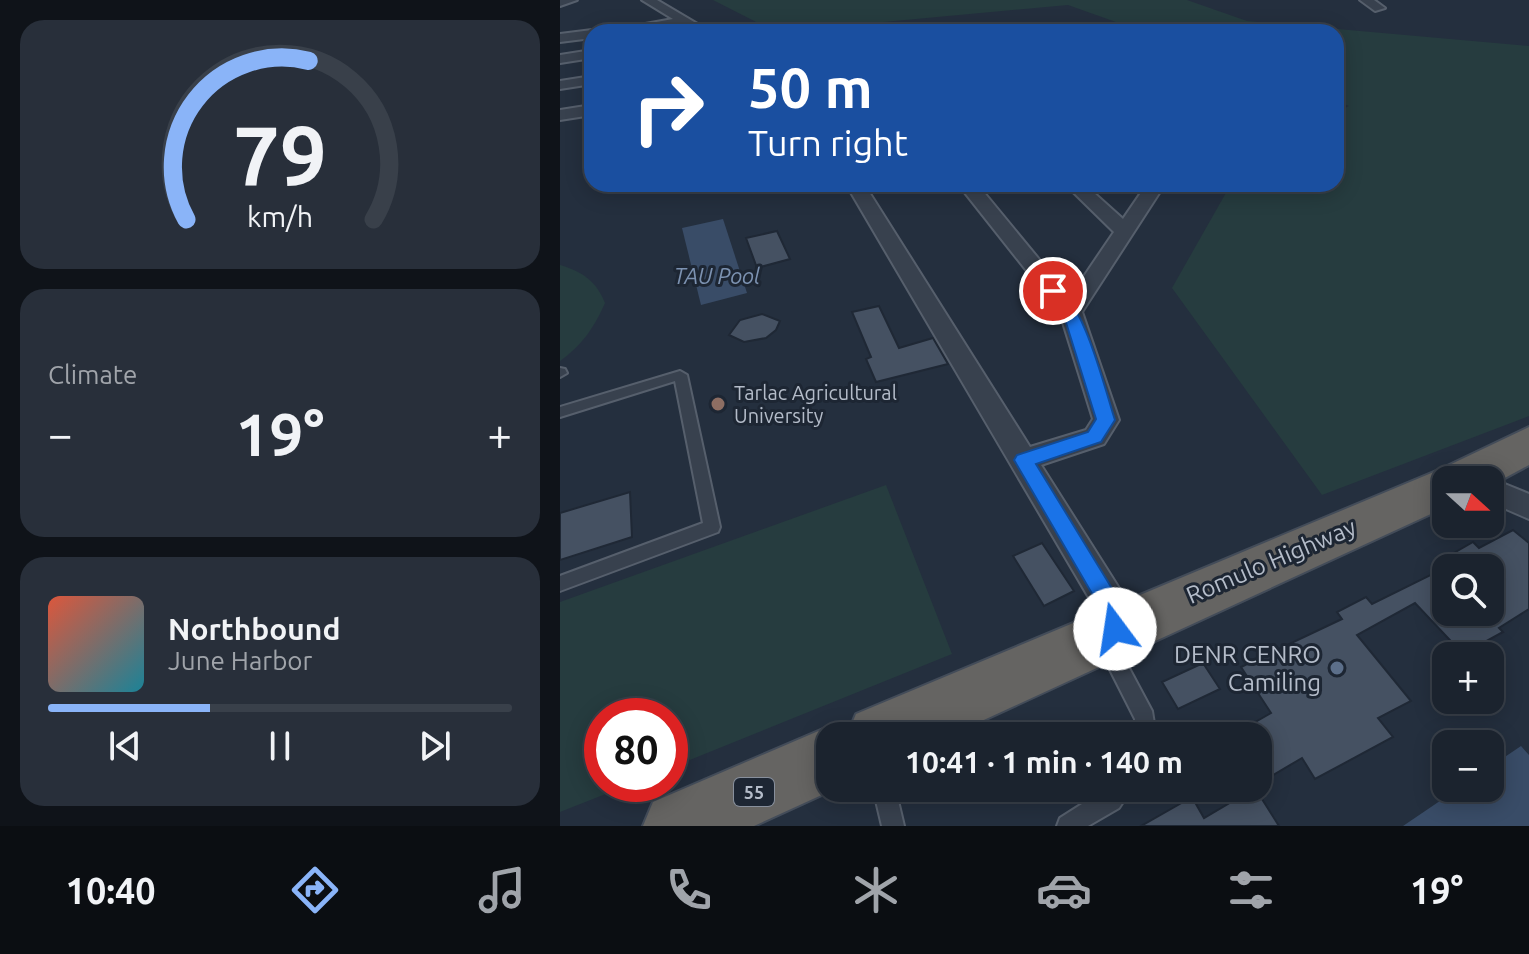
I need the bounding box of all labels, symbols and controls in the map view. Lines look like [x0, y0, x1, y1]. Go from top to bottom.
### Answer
icon: right [616, 56, 720, 160]
text: 50 m [748, 56, 873, 119]
text: 79 [233, 108, 327, 202]
text: Turn right [748, 122, 908, 163]
text: km/h [247, 201, 313, 233]
pin [1019, 257, 1087, 325]
water label: TAU Pool [674, 263, 760, 288]
icon: arrive [1031, 269, 1075, 313]
text: Climate [48, 360, 137, 389]
place label: Tarlac Agricultural University [734, 381, 897, 427]
marker: Tarlac Agricultural University [709, 395, 727, 413]
text: 19° [236, 400, 324, 467]
text: − [48, 409, 73, 458]
text: + [487, 409, 512, 458]
north arrow [1432, 466, 1504, 538]
map controls [1432, 466, 1504, 802]
street label: Romulo Highway [1182, 513, 1360, 609]
button: search [1432, 554, 1504, 626]
position arrow [1073, 587, 1157, 671]
text: Northbound [168, 612, 340, 646]
place label: DENR CENRO Camiling [1174, 641, 1321, 696]
button: + [1432, 642, 1504, 714]
text: June Harbor [168, 646, 312, 675]
marker: DENR CENRO Camiling [1328, 659, 1346, 677]
speed limit sign: 80 [584, 698, 688, 802]
icon: previous [103, 724, 147, 768]
icon: pause [258, 724, 302, 768]
icon: next [413, 724, 457, 768]
button: − [1432, 730, 1504, 802]
text: 10:41 · 1 min · 140 m [905, 745, 1183, 779]
road number: 55 [734, 778, 774, 806]
icon: directions [287, 862, 343, 918]
icon: music [474, 862, 530, 918]
icon: phone [661, 862, 717, 918]
icon: climate [848, 862, 904, 918]
icon: car [1036, 862, 1092, 918]
icon: filters [1223, 862, 1279, 918]
text: 10:40 [66, 870, 156, 911]
text: 19° [1410, 870, 1463, 911]

